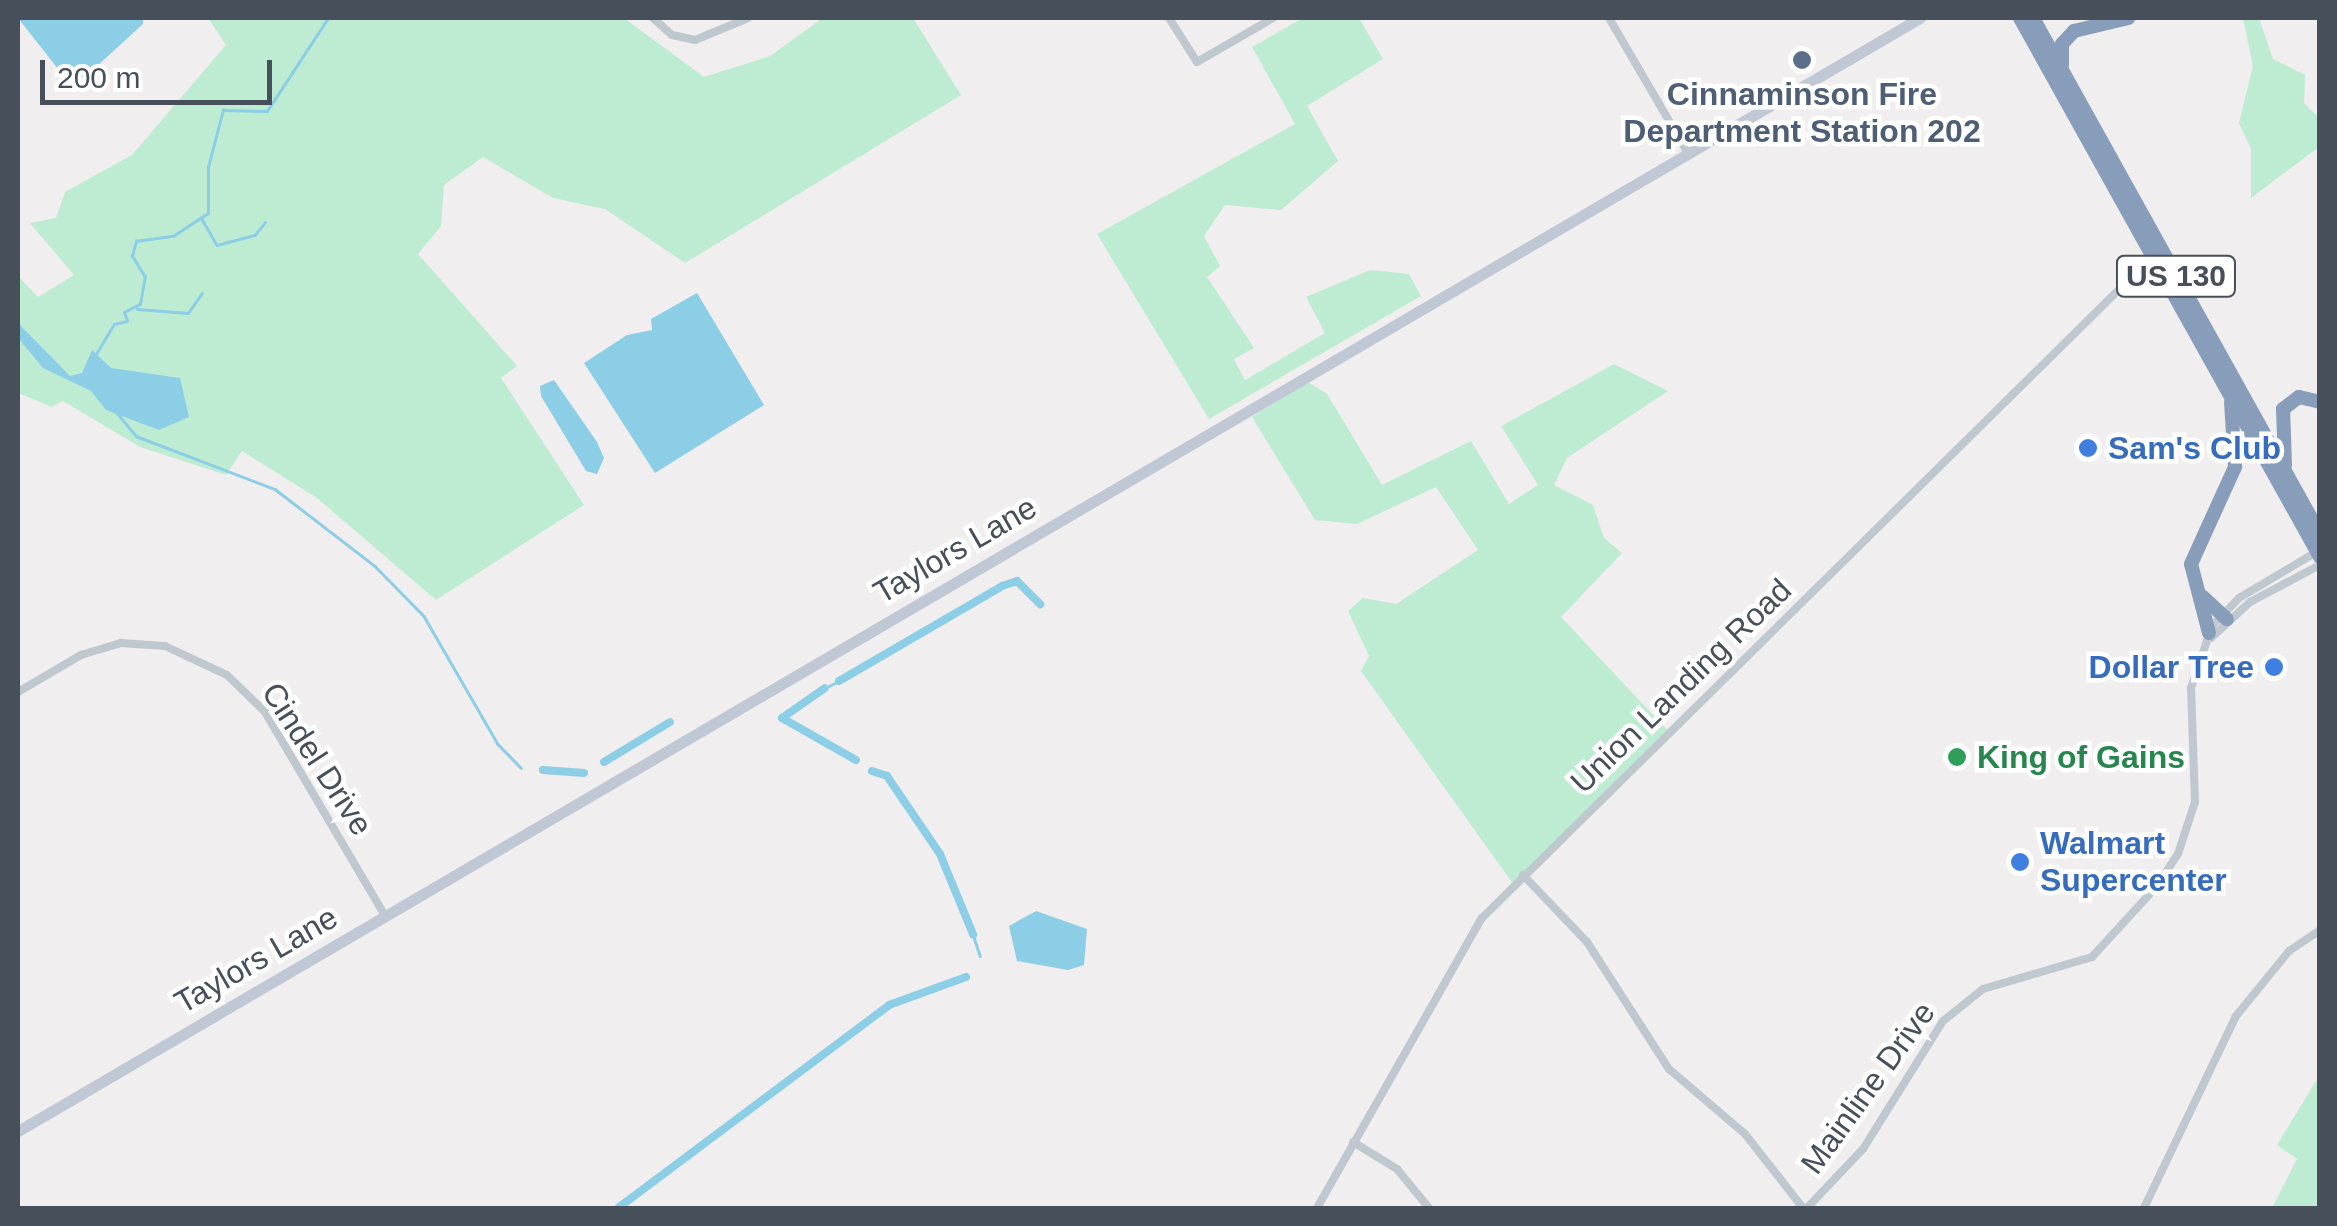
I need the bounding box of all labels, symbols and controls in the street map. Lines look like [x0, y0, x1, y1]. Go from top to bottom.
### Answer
scale bar [45, 40, 278, 102]
marker: Cinnaminson Fire Department Station 202 [1791, 49, 1813, 71]
text: 200 m [57, 61, 140, 94]
place label: Cinnaminson Fire Department Station 202 [1623, 76, 1981, 151]
road number: US 130 [2114, 251, 2238, 301]
place label: Sam's Club [2108, 429, 2281, 467]
marker: Sam's Club [2077, 437, 2099, 459]
street label: Taylors Lane [867, 488, 1043, 612]
street label: Union Landing Road [1563, 571, 1799, 801]
place label: Dollar Tree [2089, 648, 2254, 686]
marker: Dollar Tree [2263, 656, 2285, 678]
street label: Cindel Drive [253, 675, 381, 843]
place label: King of Gains [1977, 738, 2185, 776]
marker: King of Gains [1946, 746, 1968, 768]
place label: Walmart Supercenter [2040, 825, 2227, 900]
marker: Walmart Supercenter [2009, 851, 2031, 873]
street label: Taylors Lane [168, 898, 344, 1022]
street label: Mainline Drive [1793, 995, 1943, 1181]

